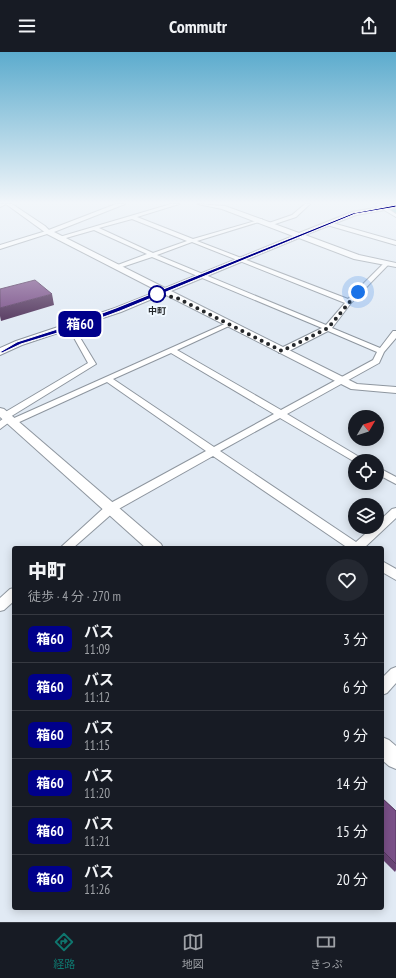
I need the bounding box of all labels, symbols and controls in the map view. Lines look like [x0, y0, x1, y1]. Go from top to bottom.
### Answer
icon: menu [16, 15, 38, 37]
text: Commutr [169, 15, 227, 38]
icon: share [358, 15, 380, 37]
your location [348, 282, 368, 302]
marker: 中町 [148, 285, 166, 303]
place label: 中町 [148, 305, 166, 316]
line badge: 箱60 [57, 311, 103, 337]
text: 箱60 [66, 315, 94, 333]
north arrow [348, 410, 384, 446]
map controls [348, 410, 384, 534]
button: locate [348, 454, 384, 490]
button: layers [348, 498, 384, 534]
text: 中町 [28, 559, 66, 583]
button: heart [326, 559, 368, 601]
text: 徒歩 · 4 分 · 270 m [28, 588, 121, 605]
text: バス [84, 622, 114, 641]
text: 箱60 [36, 630, 64, 648]
text: 3 分 [343, 630, 368, 649]
text: 11:09 [84, 641, 110, 658]
text: バス [84, 670, 114, 689]
text: 箱60 [36, 678, 64, 696]
text: 6 分 [343, 678, 368, 697]
text: 11:12 [84, 689, 110, 706]
text: バス [84, 718, 114, 737]
text: 箱60 [36, 726, 64, 744]
text: 9 分 [343, 726, 368, 745]
text: 11:15 [84, 737, 110, 754]
text: バス [84, 766, 114, 785]
text: 箱60 [36, 774, 64, 792]
text: 14 分 [336, 774, 368, 793]
text: 11:20 [84, 785, 110, 802]
text: バス [84, 814, 114, 833]
text: 箱60 [36, 822, 64, 840]
text: 15 分 [336, 822, 368, 841]
text: 11:21 [84, 833, 110, 850]
text: バス [84, 862, 114, 881]
text: 箱60 [36, 870, 64, 888]
text: 20 分 [336, 870, 368, 889]
text: 11:26 [84, 881, 110, 898]
tab: 経路 [53, 931, 75, 971]
tab: 地図 [182, 931, 204, 971]
tab: きっぷ [310, 931, 343, 971]

